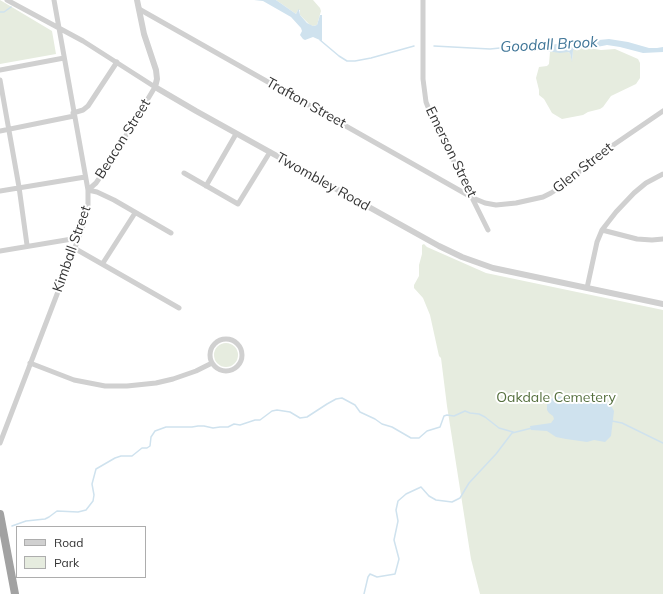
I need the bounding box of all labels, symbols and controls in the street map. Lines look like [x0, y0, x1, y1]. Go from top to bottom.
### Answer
water label: Goodall Brook [500, 33, 598, 57]
street label: Trafton Street [263, 74, 349, 132]
street label: Beacon Street [92, 96, 154, 182]
street label: Emerson Street [422, 104, 480, 200]
street label: Glen Street [550, 139, 616, 197]
street label: Twombley Road [273, 149, 373, 215]
street label: Kimball Street [49, 204, 95, 294]
park label: Oakdale Cemetery [496, 390, 616, 406]
legend [16, 526, 146, 578]
text: Road [54, 535, 83, 550]
text: Park [54, 555, 79, 570]

